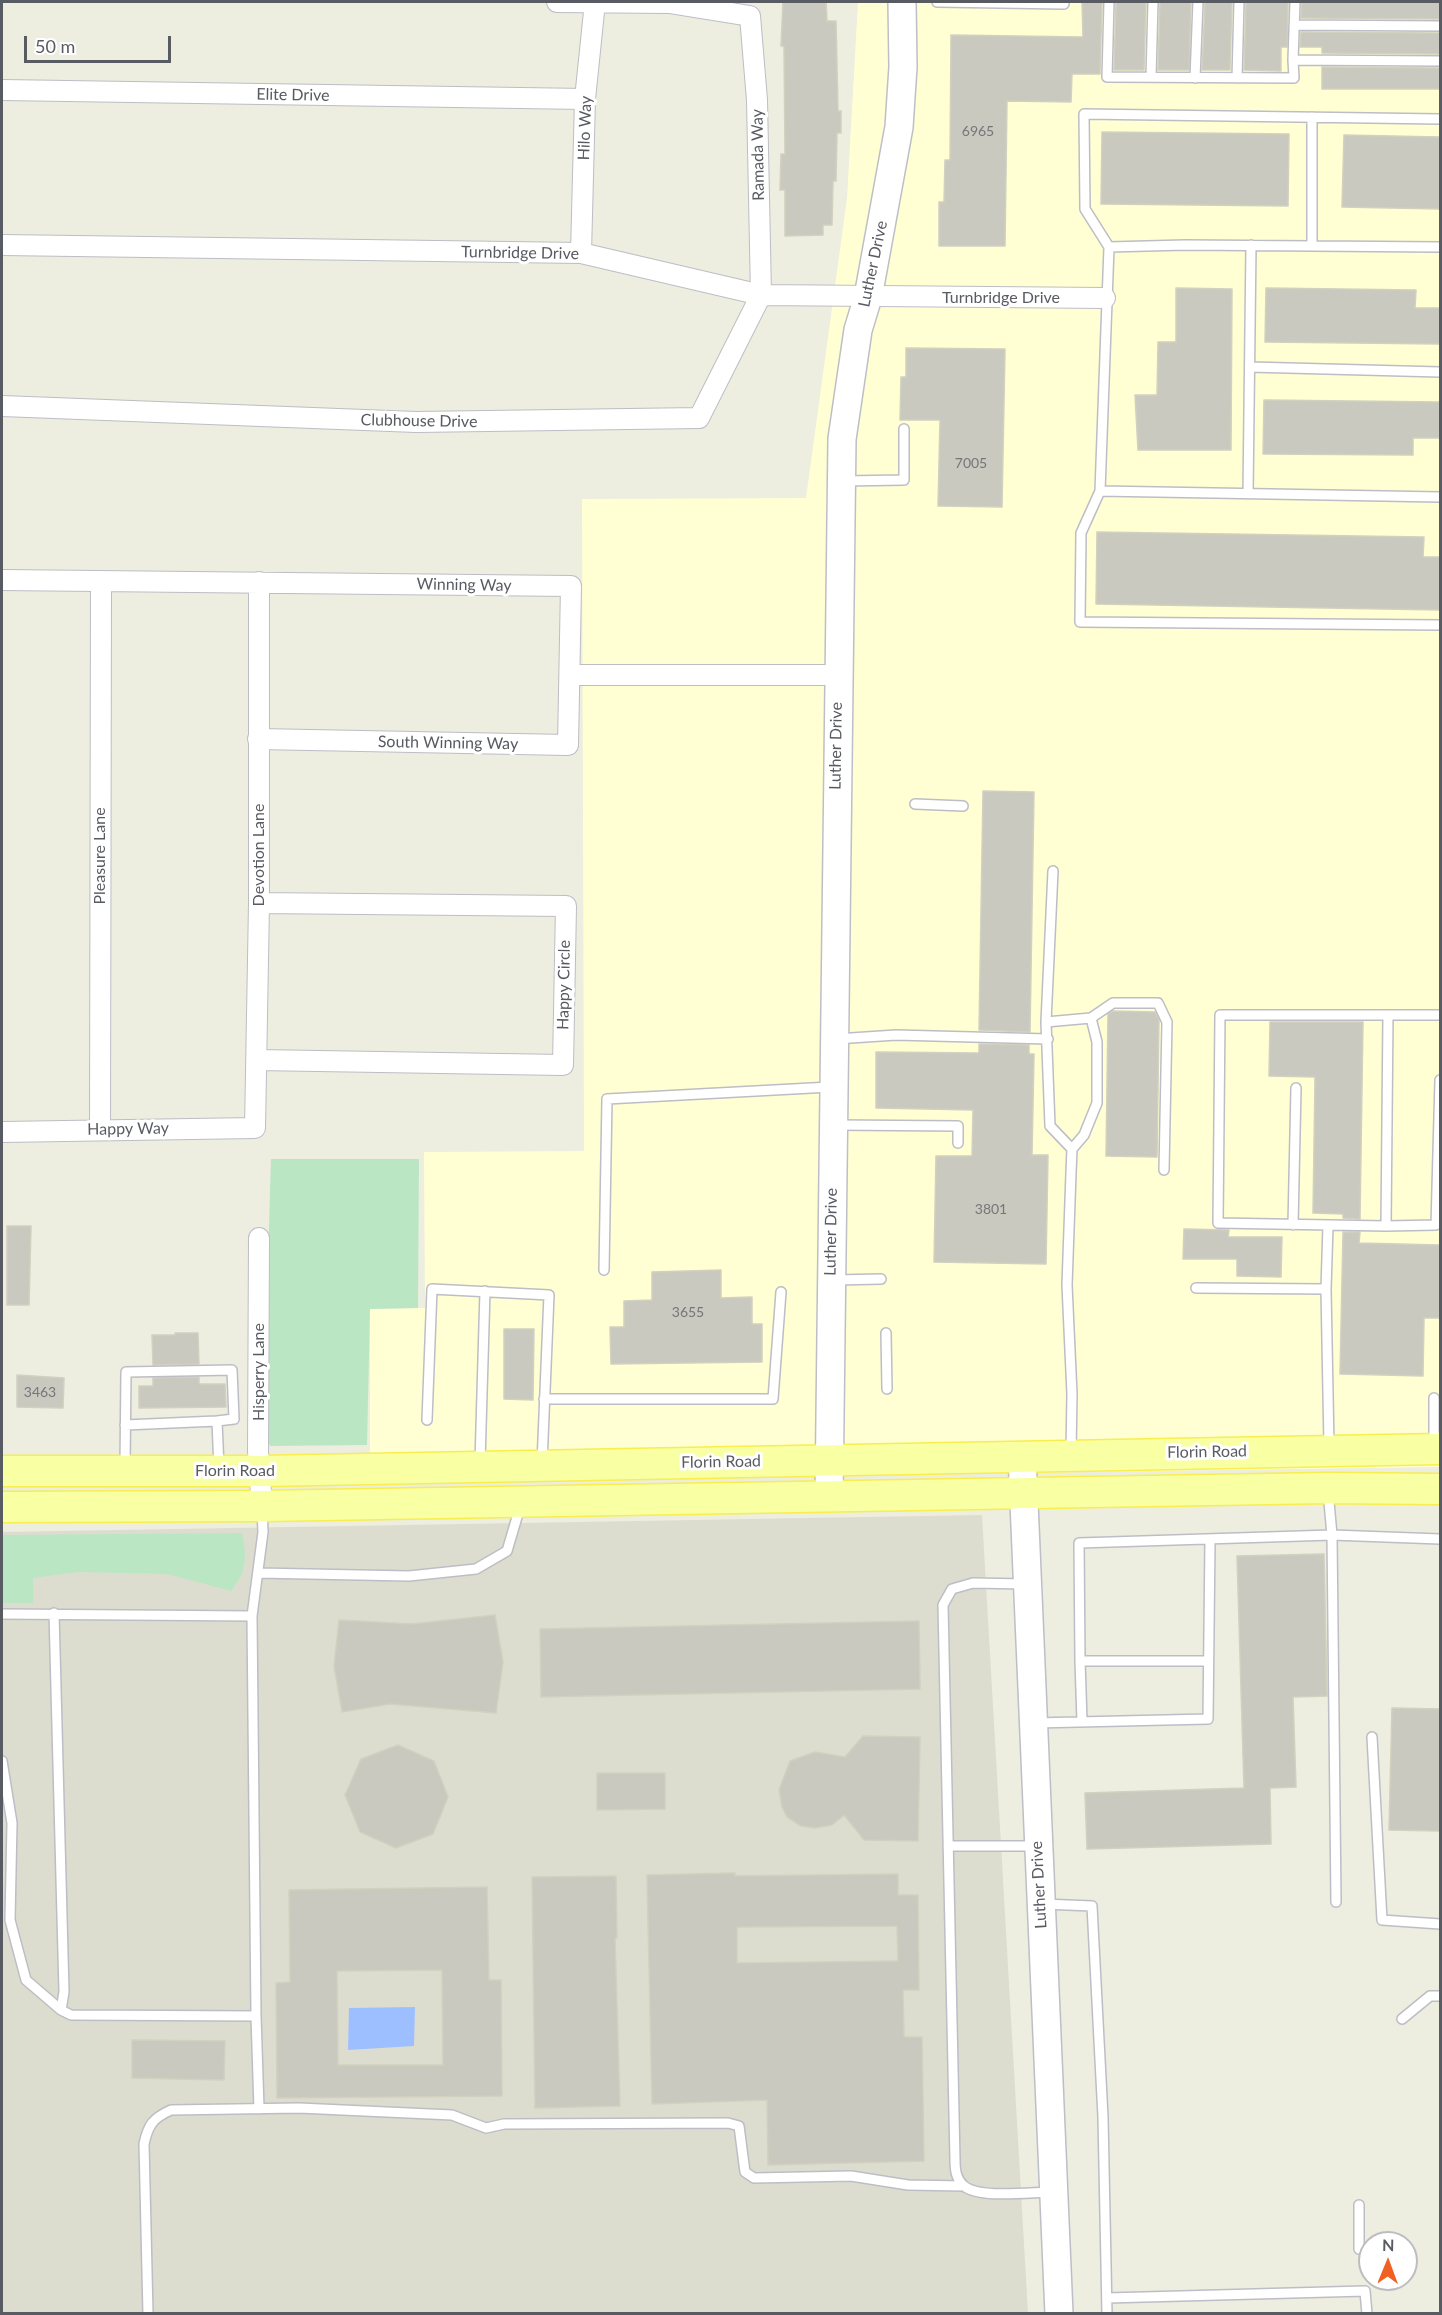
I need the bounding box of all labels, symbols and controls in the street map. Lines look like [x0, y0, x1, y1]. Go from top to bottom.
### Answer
scale bar [27, 24, 174, 62]
text: 50 m [35, 35, 75, 57]
street label: Elite Drive [256, 85, 330, 105]
street label: Hilo Way [574, 95, 596, 161]
street label: Ramada Way [748, 109, 768, 201]
house number: 6965 [962, 123, 994, 139]
street label: Luther Drive [854, 219, 892, 309]
street label: Turnbridge Drive [461, 242, 579, 264]
street label: Turnbridge Drive [942, 288, 1060, 308]
street label: Clubhouse Drive [360, 410, 478, 432]
house number: 7005 [955, 455, 987, 471]
street label: Winning Way [416, 575, 512, 595]
street label: Luther Drive [826, 702, 846, 790]
street label: South Winning Way [378, 732, 518, 754]
street label: Devotion Lane [249, 804, 269, 906]
street label: Pleasure Lane [90, 807, 110, 905]
street label: Happy Circle [554, 940, 574, 1030]
street label: Happy Way [87, 1119, 169, 1139]
street label: Luther Drive [821, 1188, 841, 1276]
house number: 3801 [975, 1201, 1007, 1217]
house number: 3655 [672, 1304, 704, 1320]
street label: Hisperry Lane [249, 1323, 269, 1421]
house number: 3463 [24, 1384, 56, 1400]
street label: Florin Road [1167, 1442, 1247, 1462]
street label: Florin Road [681, 1452, 761, 1472]
street label: Florin Road [195, 1461, 275, 1481]
street label: Luther Drive [1027, 1841, 1051, 1929]
north arrow [1358, 2231, 1418, 2291]
text: N [1382, 2235, 1395, 2254]

